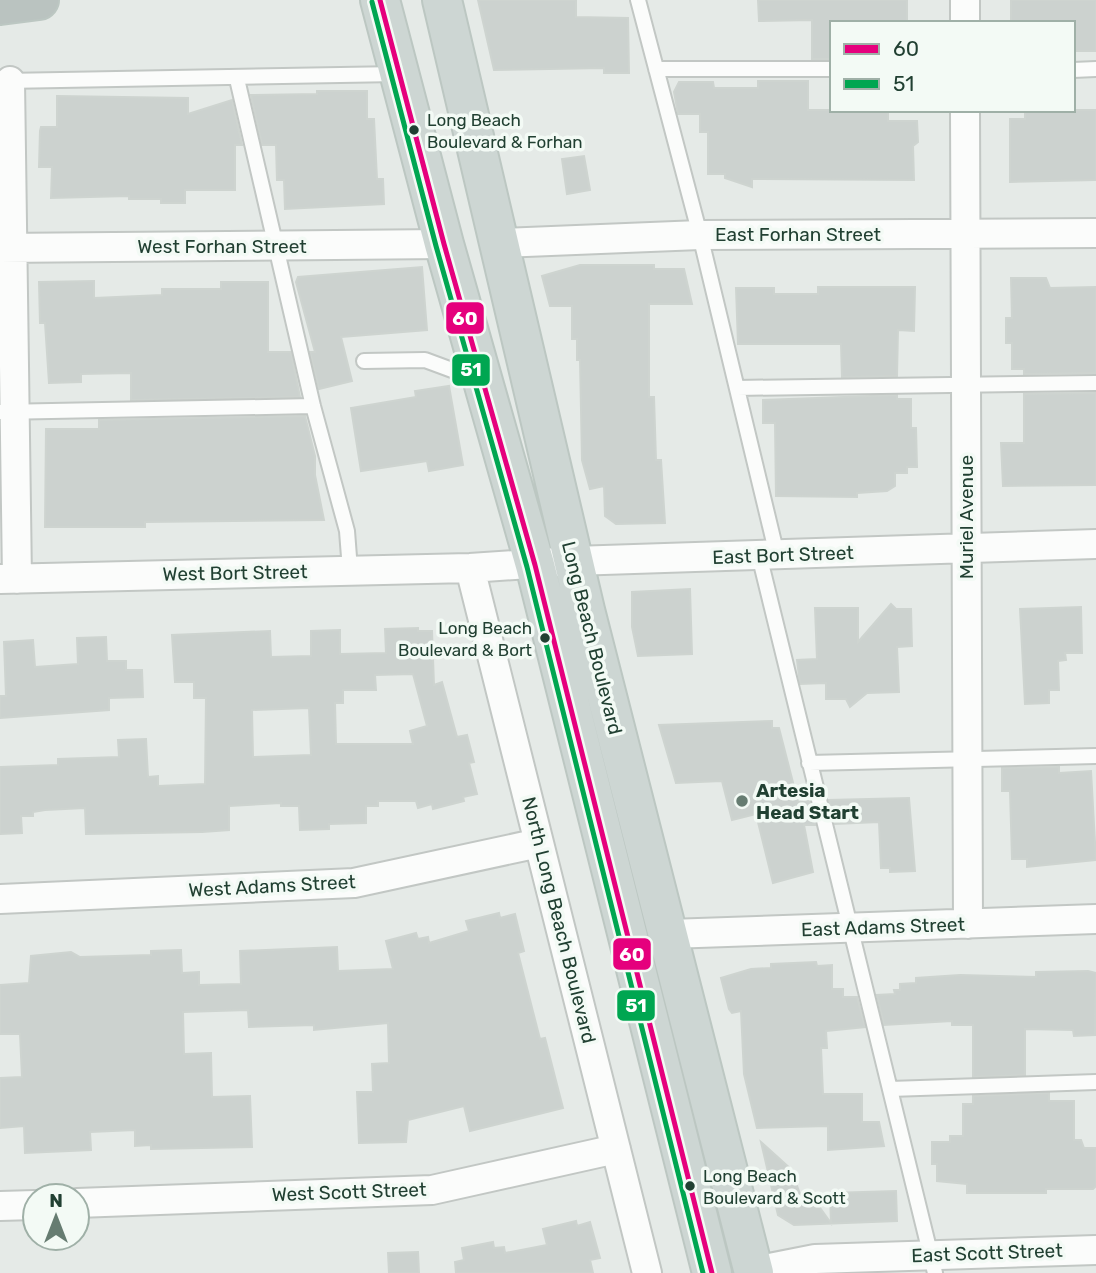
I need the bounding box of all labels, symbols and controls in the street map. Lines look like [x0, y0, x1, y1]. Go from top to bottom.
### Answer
legend [830, 21, 1075, 112]
text: 60 [893, 36, 919, 61]
text: 51 [893, 71, 914, 96]
place label: Long Beach Boulevard & Forhan [427, 110, 583, 152]
marker: Long Beach Boulevard & Forhan [407, 123, 421, 137]
street label: East Forhan Street [715, 223, 882, 246]
street label: West Forhan Street [137, 235, 307, 258]
line badge: 60 [445, 301, 485, 335]
text: 60 [452, 307, 478, 330]
line badge: 51 [451, 353, 491, 387]
text: 51 [460, 358, 482, 381]
street label: Muriel Avenue [955, 455, 978, 579]
street label: Long Beach Boulevard [557, 539, 627, 737]
street label: East Bort Street [712, 541, 855, 569]
street label: West Bort Street [162, 560, 308, 586]
place label: Long Beach Boulevard & Bort [398, 618, 532, 660]
marker: Long Beach Boulevard & Bort [538, 631, 552, 645]
place label: Artesia Head Start [756, 779, 859, 824]
marker: Artesia Head Start [734, 793, 750, 809]
street label: North Long Beach Boulevard [517, 794, 601, 1046]
street label: West Adams Street [188, 870, 357, 902]
street label: East Adams Street [801, 913, 966, 941]
line badge: 60 [612, 937, 652, 971]
text: 60 [619, 943, 645, 966]
line badge: 51 [616, 989, 656, 1022]
text: 51 [625, 994, 647, 1017]
place label: Long Beach Boulevard & Scott [703, 1166, 846, 1208]
street label: West Scott Street [271, 1178, 427, 1206]
marker: Long Beach Boulevard & Scott [683, 1179, 697, 1193]
north arrow [21, 1182, 91, 1252]
text: N [49, 1189, 63, 1212]
street label: East Scott Street [911, 1239, 1064, 1267]

